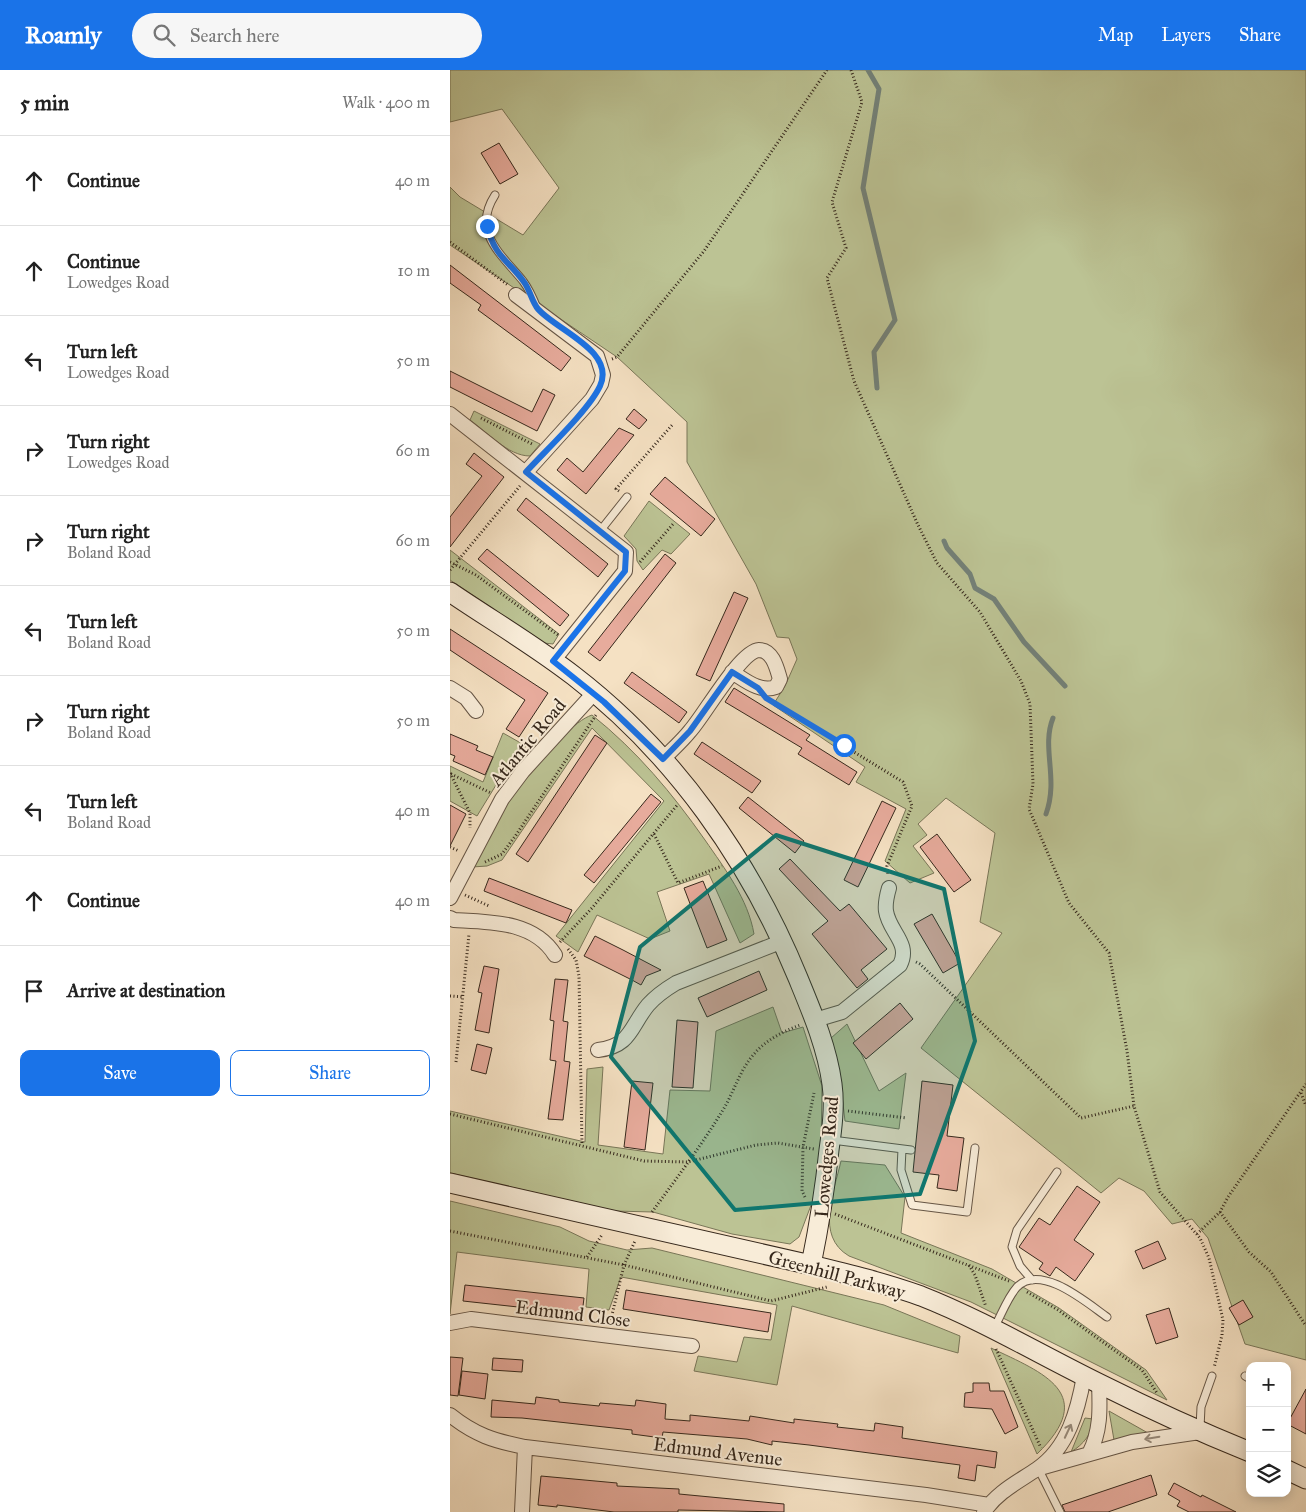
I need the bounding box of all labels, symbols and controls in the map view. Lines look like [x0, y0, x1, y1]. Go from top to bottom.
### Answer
search box [132, 13, 482, 58]
text: Roamly [25, 20, 102, 50]
icon: search [150, 21, 178, 49]
text: Search here [190, 24, 280, 47]
text: Map [1098, 24, 1133, 46]
text: Layers [1161, 24, 1211, 46]
text: Share [1239, 24, 1281, 46]
text: 5 min [20, 90, 69, 116]
text: Walk · 400 m [342, 93, 430, 112]
icon: ahead [20, 167, 48, 195]
text: Continue [67, 169, 140, 192]
text: 40 m [395, 171, 430, 190]
route end [476, 215, 499, 238]
text: Continue [67, 250, 140, 273]
icon: ahead [20, 257, 48, 285]
text: 10 m [398, 261, 430, 280]
text: Lowedges Road [67, 273, 169, 292]
text: Turn left [67, 340, 137, 363]
icon: left [20, 347, 48, 375]
text: 50 m [396, 351, 430, 370]
text: Lowedges Road [67, 363, 169, 382]
text: Turn right [67, 430, 150, 453]
icon: right [20, 437, 48, 465]
text: 60 m [396, 441, 430, 460]
text: Lowedges Road [67, 453, 169, 472]
text: Turn right [67, 520, 150, 543]
icon: right [20, 527, 48, 555]
text: 60 m [396, 531, 430, 550]
text: Boland Road [67, 543, 151, 562]
text: Turn left [67, 610, 137, 633]
icon: left [20, 617, 48, 645]
text: 50 m [396, 621, 430, 640]
text: Boland Road [67, 633, 151, 652]
street label: Atlantic Road [483, 694, 571, 792]
text: Turn right [67, 700, 150, 723]
icon: right [20, 707, 48, 735]
text: 50 m [396, 711, 430, 730]
text: Boland Road [67, 723, 151, 742]
route start [833, 734, 856, 757]
text: Turn left [67, 790, 137, 813]
icon: left [20, 797, 48, 825]
text: 40 m [395, 801, 430, 820]
text: Boland Road [67, 813, 151, 832]
icon: ahead [20, 887, 48, 915]
text: Continue [67, 889, 140, 912]
text: 40 m [395, 891, 430, 910]
icon: arrive [20, 977, 48, 1005]
text: Arrive at destination [67, 979, 225, 1002]
button: Save [20, 1050, 220, 1096]
button: Share [230, 1050, 430, 1096]
street label: Lowedges Road [810, 1095, 844, 1219]
street label: Greenhill Parkway [766, 1245, 909, 1304]
street label: Edmund Close [514, 1295, 632, 1332]
map controls [1246, 1362, 1291, 1497]
button: + [1246, 1362, 1291, 1407]
button: − [1246, 1407, 1291, 1452]
one-way arrow [1064, 1424, 1074, 1439]
street label: Edmund Avenue [652, 1432, 784, 1471]
one-way arrow [1144, 1434, 1160, 1444]
button: layers [1246, 1452, 1291, 1497]

